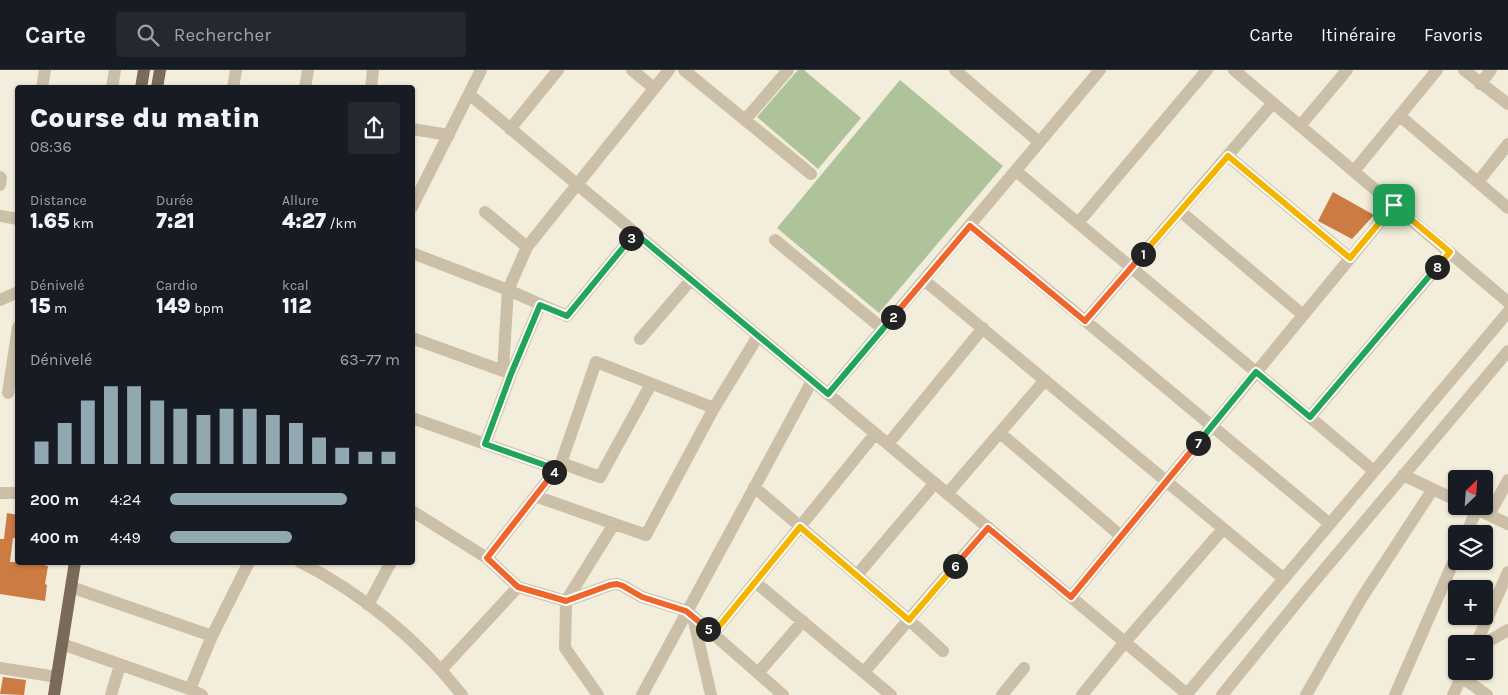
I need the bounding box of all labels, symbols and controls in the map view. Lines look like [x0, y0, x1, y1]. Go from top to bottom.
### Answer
search box [116, 12, 466, 57]
text: Carte [25, 21, 86, 49]
icon: search [134, 21, 162, 49]
text: Rechercher [174, 24, 271, 46]
text: Carte [1250, 24, 1293, 46]
text: Itinéraire [1321, 24, 1396, 46]
text: Favoris [1424, 24, 1483, 46]
text: Course du matin [30, 101, 260, 134]
button: share [348, 102, 400, 154]
text: 08:36 [30, 137, 72, 156]
pin [1373, 184, 1415, 226]
icon: arrive [1380, 191, 1408, 219]
text: Distance [30, 192, 87, 209]
text: Durée [156, 192, 193, 209]
text: Allure [282, 192, 319, 209]
text: 1.65 [30, 209, 70, 233]
text: 7:21 [156, 209, 195, 233]
text: 4:27 [282, 209, 326, 233]
text: km [70, 215, 94, 232]
text: /km [326, 215, 357, 232]
pin: 3 [618, 226, 644, 250]
text: 3 [627, 230, 636, 247]
pin: 1 [1130, 242, 1156, 266]
text: 1 [1141, 246, 1146, 263]
pin: 8 [1424, 254, 1450, 280]
text: 8 [1433, 259, 1442, 276]
text: Dénivelé [30, 277, 84, 294]
text: Cardio [156, 277, 197, 294]
text: kcal [282, 277, 309, 294]
text: 15 [30, 294, 51, 318]
text: 149 [156, 294, 191, 318]
text: 112 [282, 294, 311, 318]
text: m [51, 300, 67, 317]
text: bpm [191, 300, 224, 317]
pin: 2 [880, 304, 906, 330]
text: 2 [889, 309, 898, 326]
text: Dénivelé [30, 350, 92, 369]
text: 63–77 m [340, 350, 400, 369]
pin: 7 [1186, 430, 1210, 456]
text: 7 [1195, 435, 1202, 452]
pin: 4 [542, 460, 566, 484]
text: 4 [550, 464, 559, 481]
north arrow [1448, 470, 1492, 515]
map controls [1448, 470, 1493, 680]
text: 200 m [30, 490, 79, 509]
text: 4:24 [110, 490, 141, 509]
button: layers [1448, 525, 1493, 570]
text: 400 m [30, 528, 79, 547]
text: 4:49 [110, 528, 141, 547]
pin: 6 [942, 554, 968, 578]
text: 6 [951, 558, 960, 575]
button: + [1448, 580, 1493, 625]
pin: 5 [696, 616, 720, 642]
text: 5 [704, 621, 713, 638]
button: − [1448, 635, 1493, 680]

